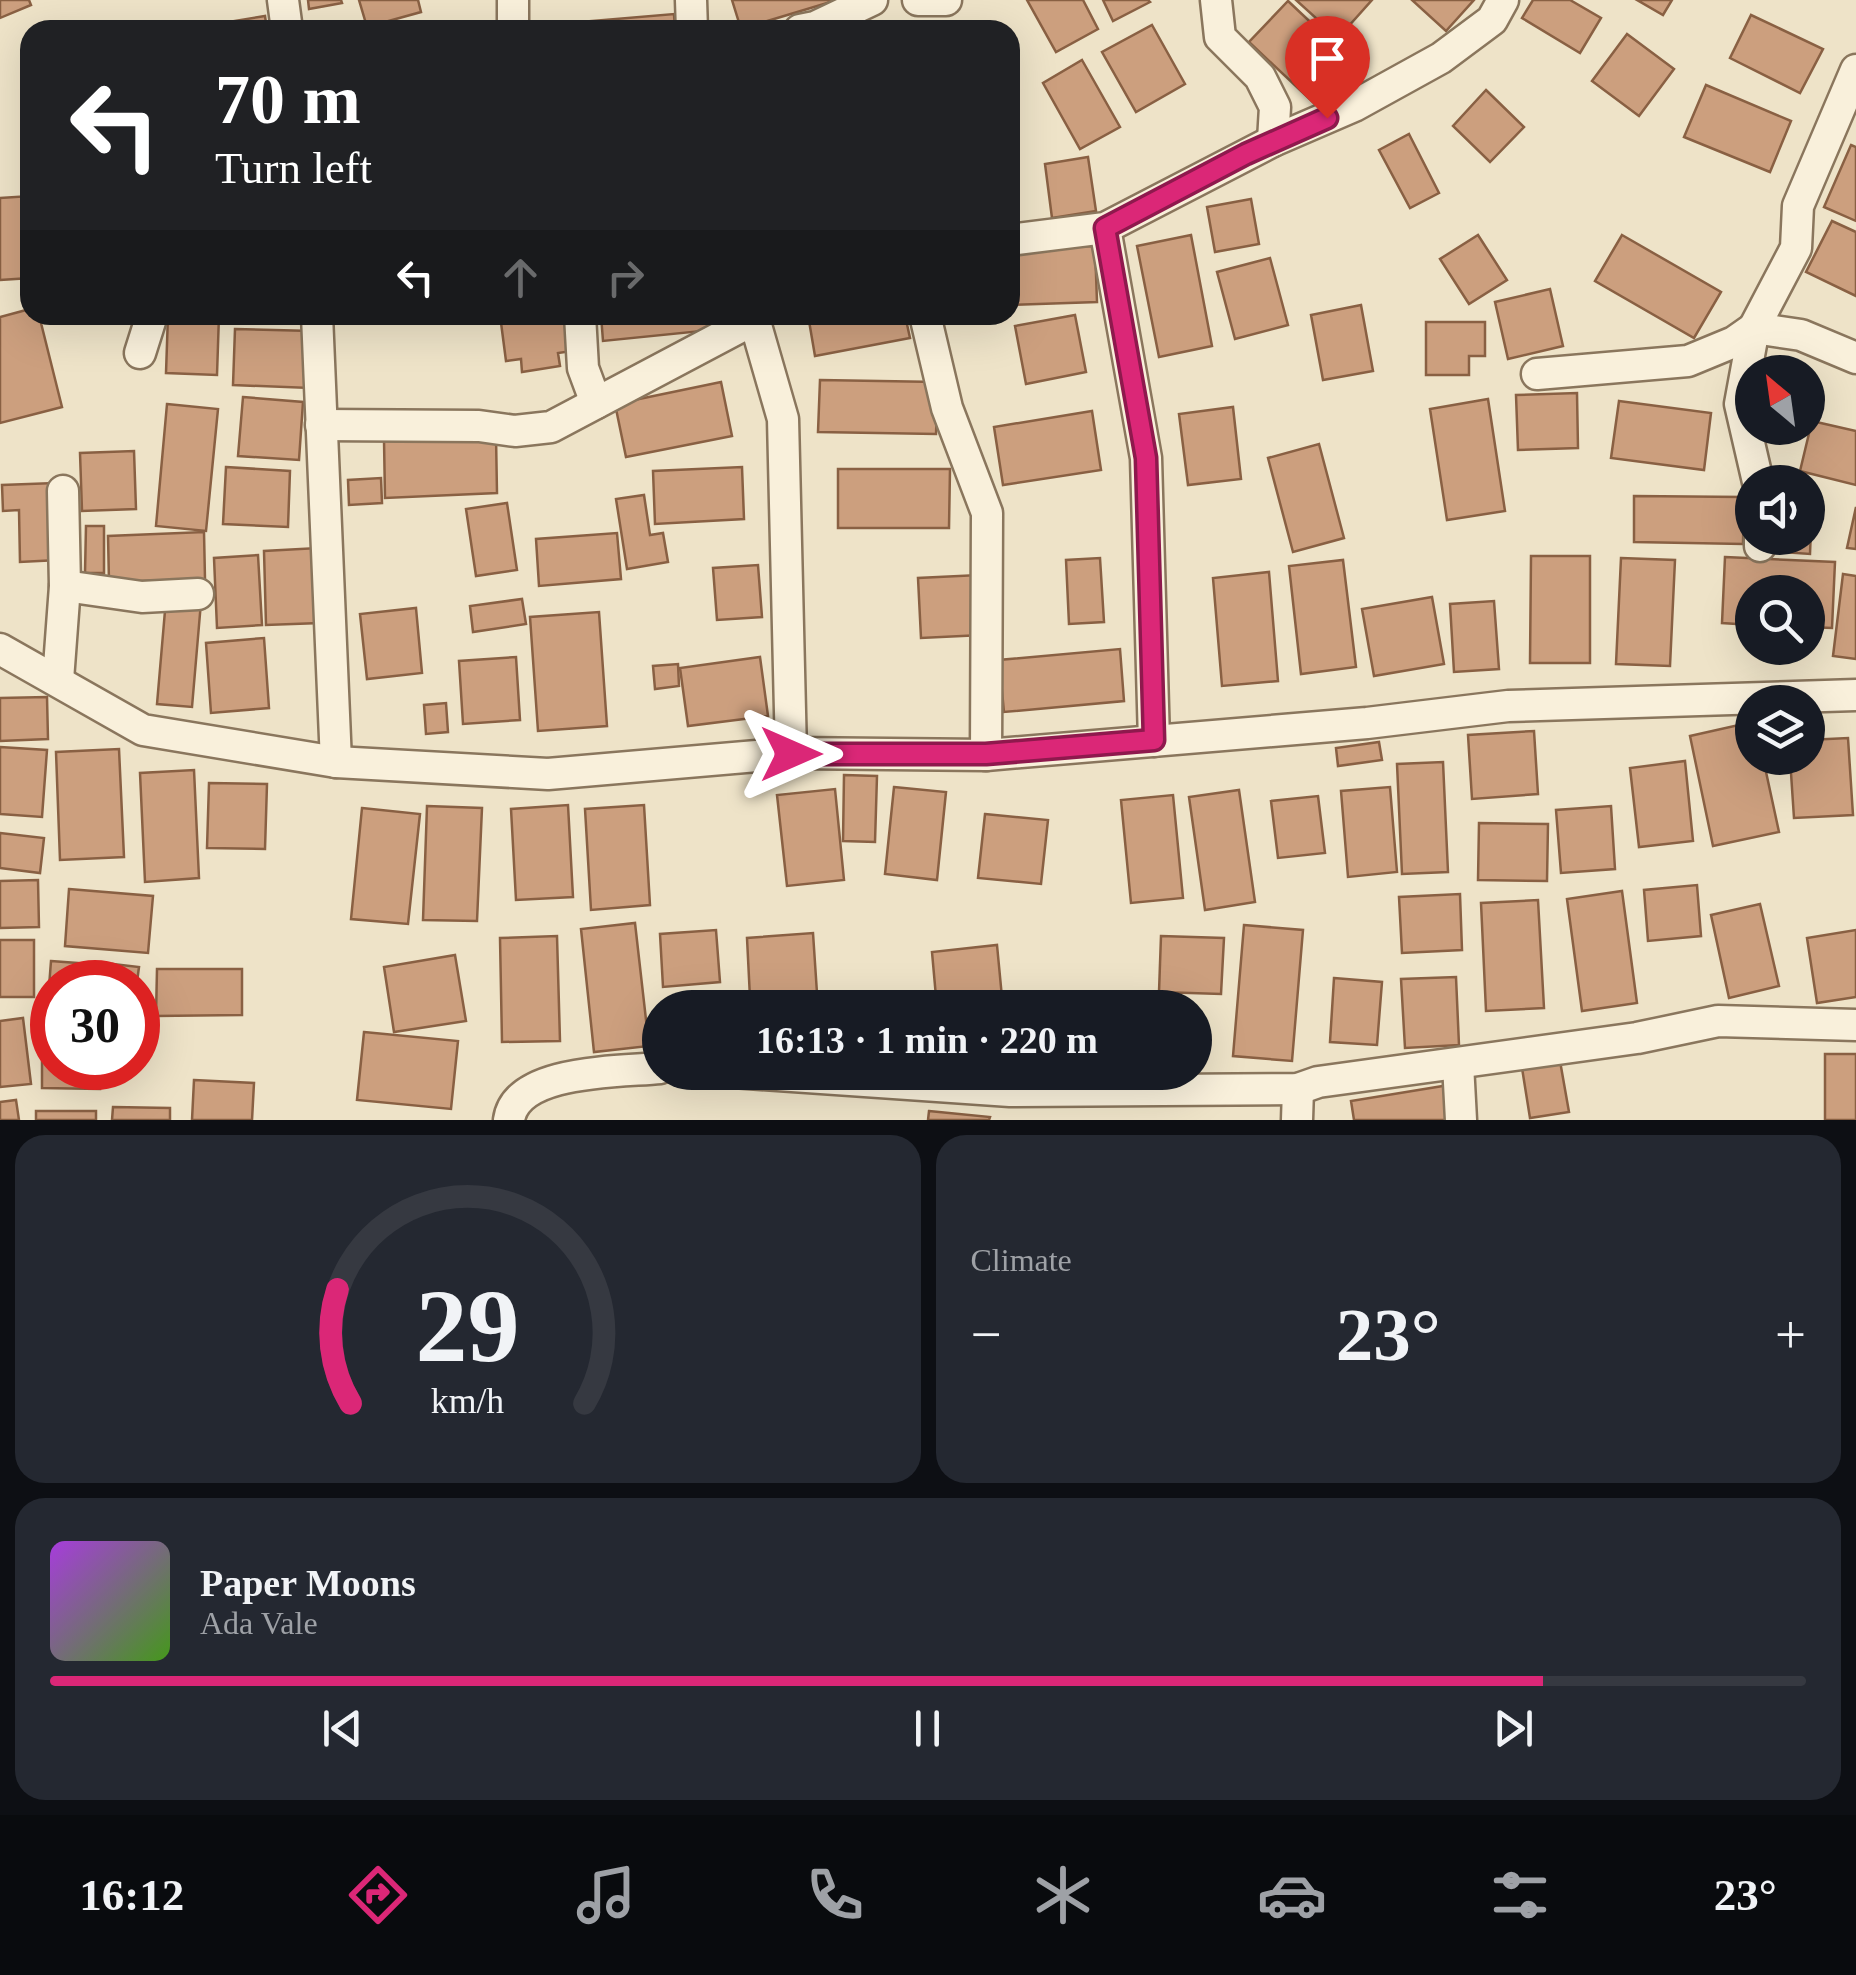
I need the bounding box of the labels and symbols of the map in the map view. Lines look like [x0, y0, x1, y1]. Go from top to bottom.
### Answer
pin [1285, 16, 1370, 119]
north arrow [1735, 355, 1825, 445]
position arrow [739, 702, 843, 806]
speed limit sign: 30 [30, 960, 160, 1090]

